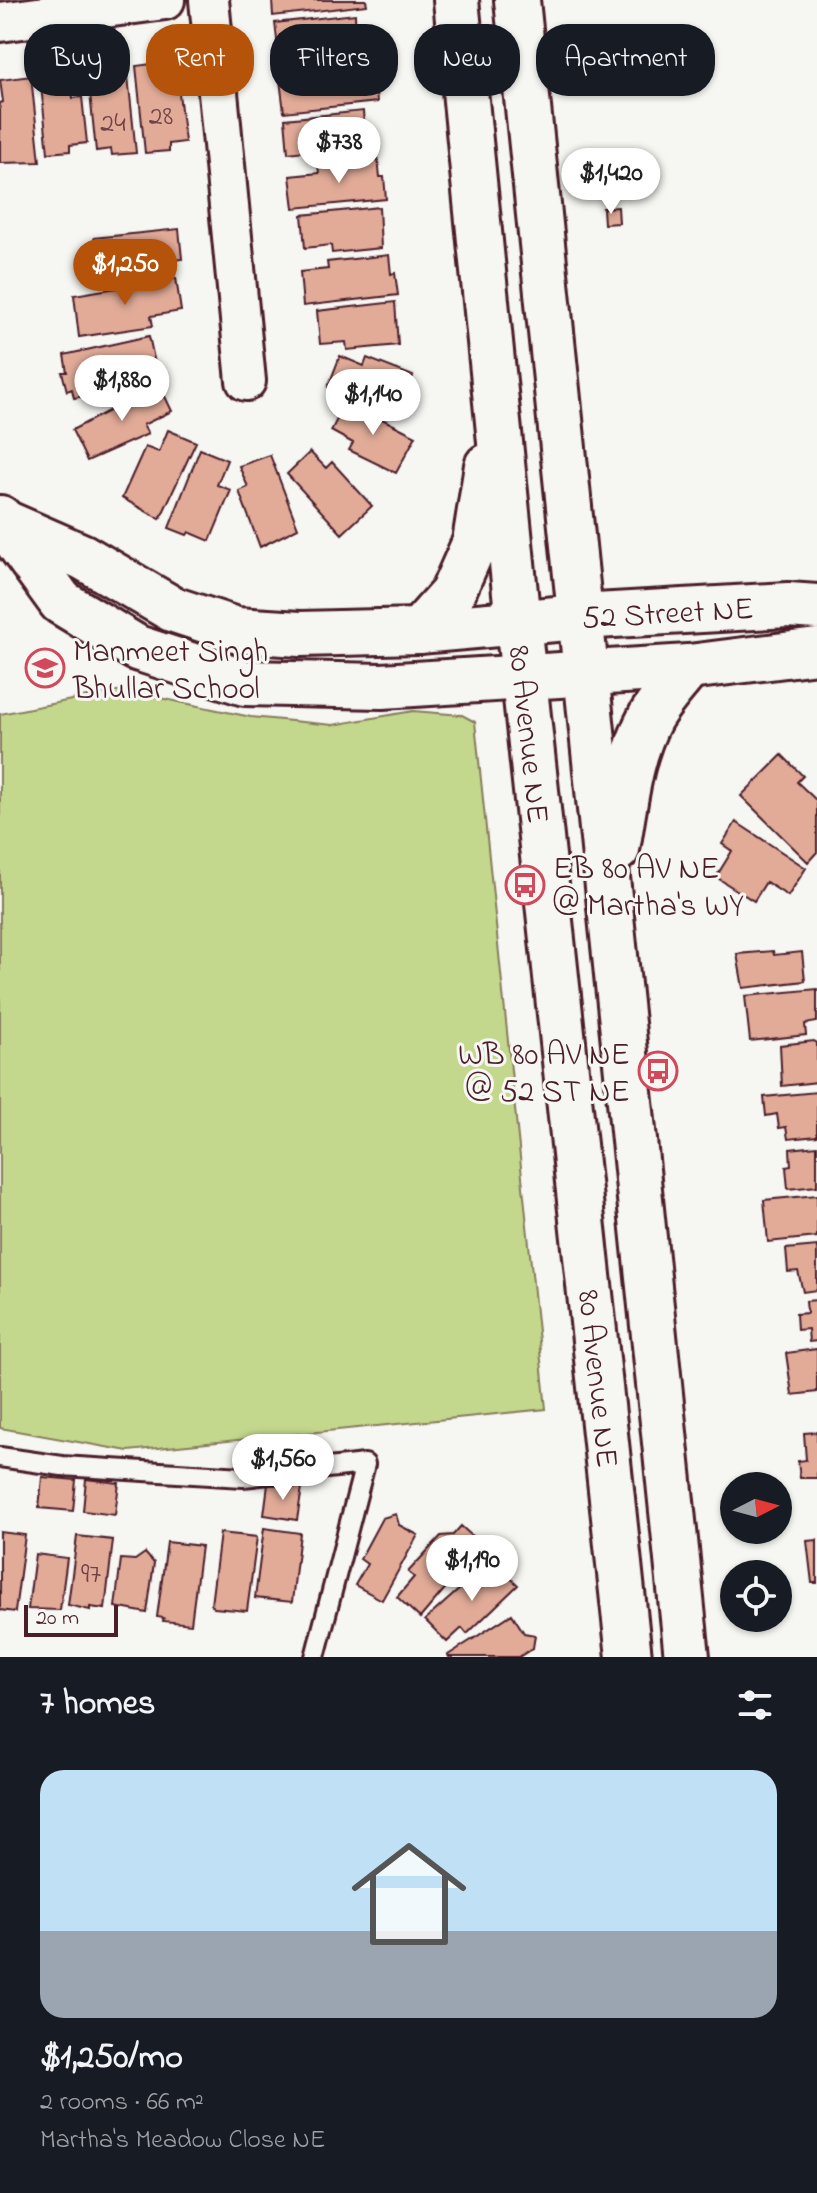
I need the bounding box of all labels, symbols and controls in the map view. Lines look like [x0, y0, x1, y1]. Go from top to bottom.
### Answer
chip: Buy [24, 24, 130, 96]
chip: Rent [146, 24, 254, 96]
chip: Filters [270, 24, 398, 96]
chip: New [414, 24, 520, 96]
chip: Apartment [536, 24, 715, 96]
house number: 28 [149, 97, 173, 138]
house number: 24 [100, 104, 126, 145]
pin: $738 [292, 117, 386, 185]
text: $738 [316, 124, 362, 162]
pin: $1,420 [546, 148, 676, 216]
text: $1,420 [579, 155, 643, 193]
pin: $1,250 [60, 239, 190, 307]
text: $1,250 [91, 246, 159, 284]
pin: $1,880 [57, 355, 187, 423]
text: $1,880 [92, 362, 152, 400]
pin: $1,140 [308, 369, 438, 437]
text: $1,140 [344, 376, 402, 414]
street label: 52 Street NE [581, 587, 755, 644]
place label: Manmeet Singh Bhullar School [72, 630, 268, 714]
street label: 80 Avenue NE [494, 643, 559, 826]
school or university icon: Manmeet Singh Bhullar School [24, 647, 66, 689]
place label: EB 80 AV NE @ Martha's WY [553, 847, 744, 931]
bus stop icon: EB 80 AV NE @ Martha's WY [504, 864, 546, 906]
place label: WB 80 AV NE @ 52 ST NE [458, 1033, 630, 1117]
bus stop icon: WB 80 AV NE @ 52 ST NE [637, 1050, 679, 1092]
street label: 80 Avenue NE [563, 1288, 629, 1470]
pin: $1,560 [218, 1434, 348, 1502]
text: $1,560 [250, 1441, 316, 1479]
north arrow [720, 1472, 792, 1544]
map controls [720, 1472, 792, 1632]
pin: $1,190 [407, 1535, 537, 1603]
text: $1,190 [444, 1542, 500, 1580]
house number: 97 [81, 1555, 101, 1596]
button: locate [720, 1560, 792, 1632]
scale bar [24, 1601, 118, 1637]
text: 20 m [36, 1603, 79, 1635]
text: 7 homes [40, 1680, 155, 1730]
icon: filters [733, 1683, 777, 1727]
icon: home [337, 1822, 481, 1966]
text: $1,250/mo [40, 2034, 183, 2084]
text: 2 rooms · 66 m² [40, 2084, 204, 2122]
text: Martha's Meadow Close NE [40, 2122, 325, 2160]

